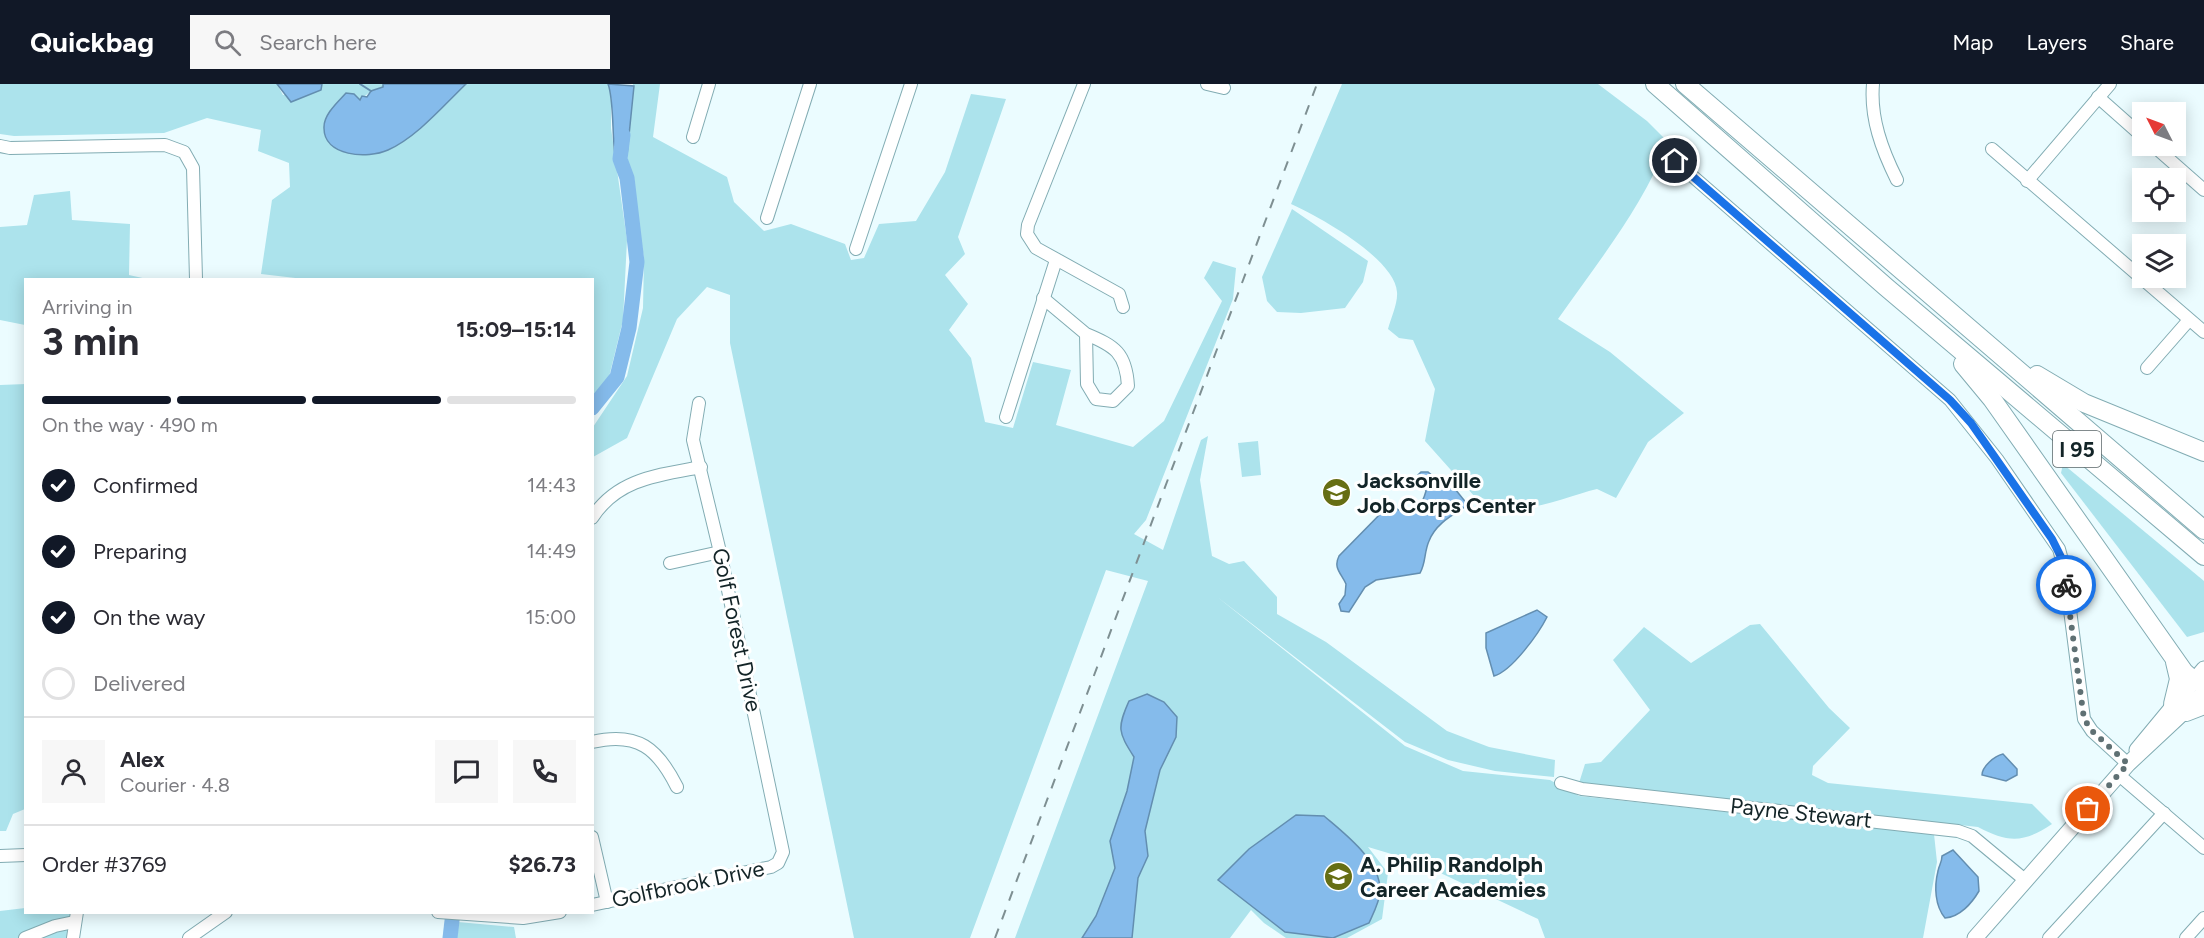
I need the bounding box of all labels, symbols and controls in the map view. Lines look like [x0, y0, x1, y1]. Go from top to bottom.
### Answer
search box [190, 15, 610, 69]
text: Quickbag [30, 25, 154, 59]
icon: search [211, 26, 244, 59]
text: Search here [259, 29, 377, 56]
text: Map [1953, 30, 1993, 55]
text: Layers [2026, 30, 2087, 55]
text: Share [2120, 30, 2174, 55]
north arrow [2132, 102, 2186, 156]
map controls [2132, 102, 2186, 288]
pin [1649, 135, 1700, 186]
icon: home [1658, 144, 1691, 177]
button: locate [2132, 168, 2186, 222]
button: layers [2132, 234, 2186, 288]
text: Arriving in [42, 295, 132, 319]
text: 15:09–15:14 [456, 316, 576, 343]
text: 3 min [42, 318, 139, 365]
text: On the way · 490 m [42, 413, 218, 437]
road number: I 95 [2053, 431, 2101, 467]
place label: Jacksonville Job Corps Center [1357, 467, 1537, 519]
icon: check [42, 469, 75, 502]
text: Confirmed [93, 472, 198, 499]
text: 14:43 [527, 473, 576, 497]
school or university icon: Jacksonville Job Corps Center [1320, 477, 1352, 509]
icon: check [42, 535, 75, 568]
text: Preparing [93, 538, 187, 565]
text: 14:49 [527, 539, 576, 563]
street label: Golf Forest Drive [706, 546, 768, 714]
courier [2036, 555, 2096, 615]
icon: bike [2050, 569, 2083, 602]
icon: check [42, 601, 75, 634]
text: On the way [93, 604, 205, 631]
text: 15:00 [526, 605, 576, 629]
text: Delivered [93, 670, 186, 697]
button: person [42, 740, 105, 803]
button: chat [435, 740, 498, 803]
button: phone [513, 740, 576, 803]
text: Alex [120, 746, 165, 773]
text: Courier · 4.8 [120, 773, 230, 797]
pin [2062, 783, 2113, 834]
street label: Payne Stewart [1729, 792, 1873, 834]
icon: bag [2071, 792, 2104, 825]
text: Order #3769 [42, 851, 167, 878]
text: $26.73 [508, 851, 576, 878]
place label: A. Philip Randolph Career Academies [1360, 851, 1546, 903]
street label: Golfbrook Drive [609, 855, 767, 913]
school or university icon: A. Philip Randolph Career Academies [1323, 861, 1355, 893]

